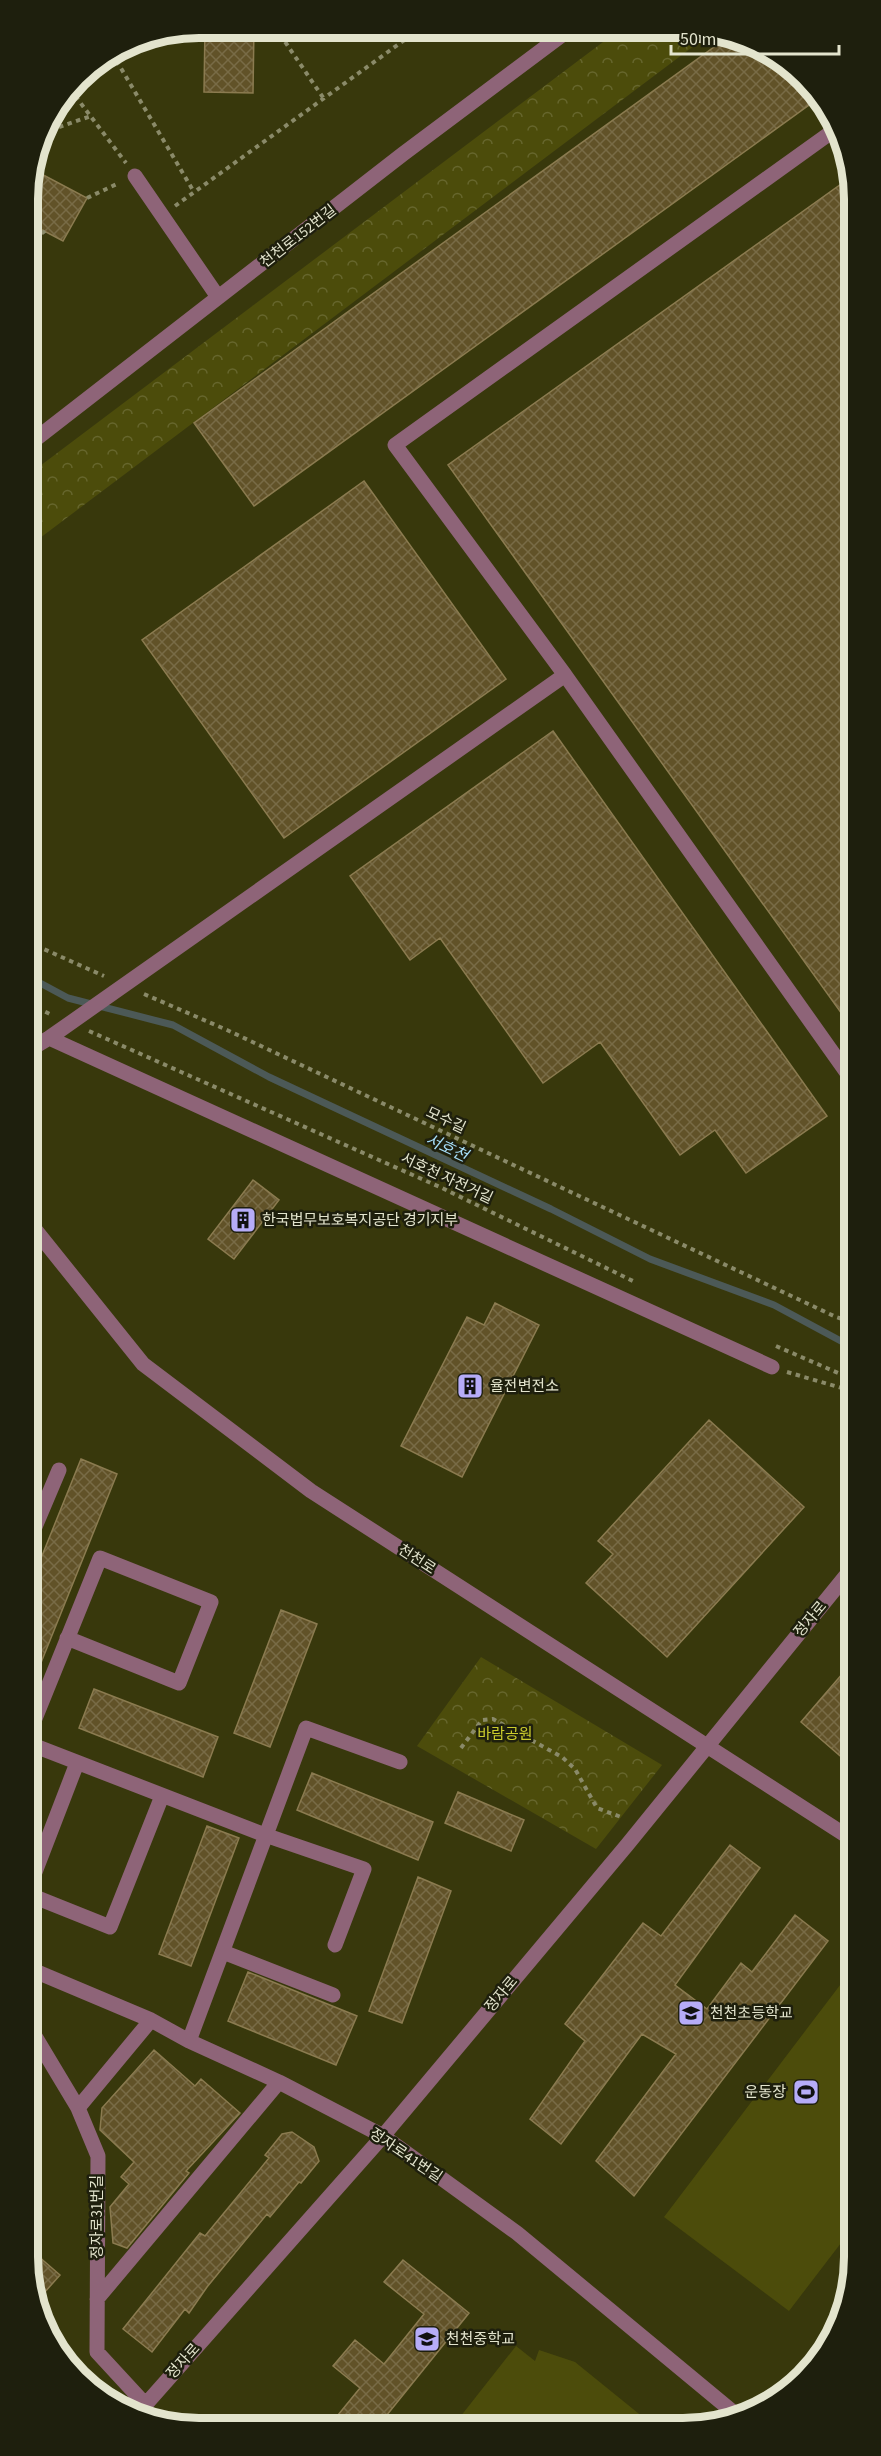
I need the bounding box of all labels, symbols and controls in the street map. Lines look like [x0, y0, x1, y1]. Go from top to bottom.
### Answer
scale bar [671, 18, 839, 56]
text: 50 m [680, 27, 716, 52]
street label: 천천로152번길 [256, 200, 341, 273]
street label: 모수길 [423, 1102, 469, 1139]
water label: 서호천 [422, 1129, 473, 1168]
street label: 서호천 자전거길 [397, 1148, 496, 1209]
building icon: 한국법무보호복지공단 경기지부 [228, 1205, 258, 1235]
place label: 한국법무보호복지공단 경기지부 [262, 1210, 458, 1231]
building icon: 율전변전소 [455, 1371, 485, 1401]
place label: 율전변전소 [490, 1376, 559, 1397]
street label: 천천로 [394, 1539, 440, 1580]
street label: 정자로 [789, 1597, 832, 1642]
park label: 바람공원 [477, 1724, 533, 1745]
street label: 정자로 [480, 1972, 523, 2017]
school or university icon: 천천초등학교 [676, 1998, 706, 2028]
place label: 천천초등학교 [710, 2003, 793, 2024]
sports icon: 운동장 [791, 2077, 821, 2107]
place label: 운동장 [745, 2082, 786, 2103]
street label: 정자로41번길 [365, 2123, 446, 2188]
street label: 정자로31번길 [87, 2175, 108, 2259]
school or university icon: 천천중학교 [412, 2324, 442, 2354]
place label: 천천중학교 [446, 2329, 515, 2350]
street label: 정자로 [162, 2339, 205, 2384]

